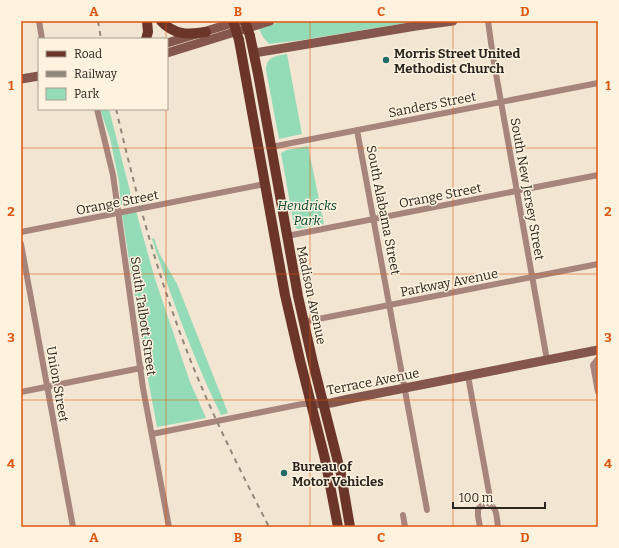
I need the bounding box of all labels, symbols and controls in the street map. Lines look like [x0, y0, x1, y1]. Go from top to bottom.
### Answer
text: A [89, 4, 99, 19]
text: B [234, 4, 242, 19]
text: C [377, 4, 385, 19]
text: D [520, 4, 530, 19]
legend [38, 38, 168, 110]
place label: Morris Street United Methodist Church [394, 46, 520, 76]
text: Road [74, 47, 102, 61]
marker: Morris Street United Methodist Church [381, 55, 391, 65]
text: Railway [74, 67, 118, 81]
text: 1 [8, 78, 14, 93]
text: 1 [605, 78, 611, 93]
text: Park [74, 87, 100, 101]
street label: Sanders Street [387, 89, 477, 120]
street label: South New Jersey Street [508, 117, 547, 262]
street label: South Alabama Street [364, 144, 403, 276]
street label: Orange Street [398, 180, 483, 211]
street label: Orange Street [75, 187, 160, 218]
park label: Hendricks Park [277, 198, 337, 228]
text: 2 [7, 204, 15, 219]
text: 2 [604, 204, 612, 219]
street label: Madison Avenue [294, 244, 329, 346]
street label: South Talbott Street [128, 256, 159, 377]
street label: Parkway Avenue [399, 266, 499, 299]
text: 3 [7, 330, 15, 345]
text: 3 [604, 330, 612, 345]
street label: Union Street [43, 345, 72, 424]
street label: Terrace Avenue [326, 365, 421, 398]
text: 4 [7, 456, 15, 471]
text: 4 [604, 456, 612, 471]
place label: Bureau of Motor Vehicles [292, 459, 384, 489]
marker: Bureau of Motor Vehicles [279, 468, 289, 478]
scale bar [453, 484, 545, 510]
text: 100 m [459, 491, 494, 505]
text: A [89, 530, 99, 545]
text: B [234, 530, 242, 545]
text: C [377, 530, 385, 545]
text: D [520, 530, 530, 545]

